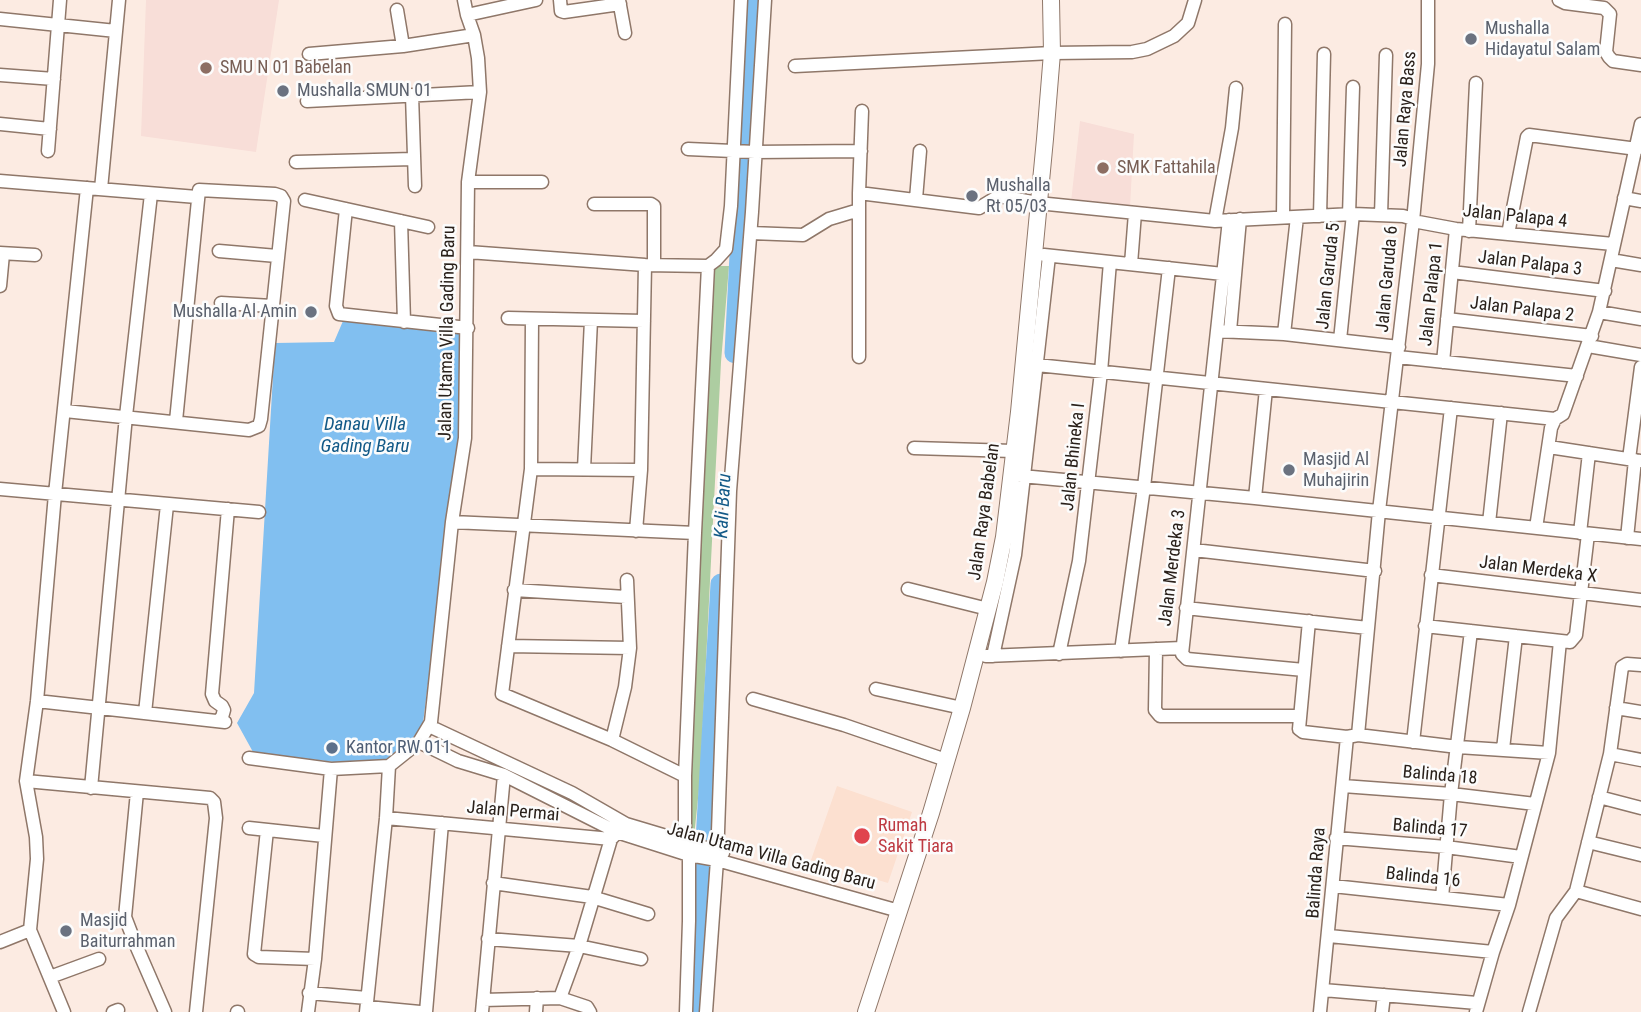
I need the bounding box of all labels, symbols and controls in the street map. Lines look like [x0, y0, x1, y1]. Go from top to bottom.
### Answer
place label: Mushalla Hidayatul Salam [1485, 18, 1600, 60]
marker: Mushalla Hidayatul Salam [1463, 31, 1479, 47]
street label: Jalan Raya Bass [1390, 50, 1422, 168]
place label: SMU N 01 Babelan [220, 57, 352, 79]
marker: SMU N 01 Babelan [198, 60, 214, 76]
place label: Mushalla SMUN 01 [297, 80, 432, 102]
marker: Mushalla SMUN 01 [275, 83, 291, 99]
place label: SMK Fattahila [1117, 157, 1216, 179]
marker: SMK Fattahila [1095, 160, 1111, 176]
place label: Mushalla Rt 05/03 [986, 175, 1051, 218]
marker: Mushalla Rt 05/03 [964, 188, 980, 204]
street label: Jalan Palapa 4 [1462, 201, 1568, 233]
street label: Jalan Garuda 5 [1313, 222, 1345, 330]
street label: Jalan Utama Villa Gading Baru [435, 225, 461, 441]
street label: Jalan Garuda 6 [1373, 225, 1403, 333]
street label: Jalan Palapa 1 [1416, 241, 1448, 347]
street label: Jalan Palapa 3 [1477, 247, 1583, 281]
street label: Jalan Palapa 2 [1469, 293, 1575, 327]
place label: Mushalla Al Amin [173, 301, 297, 323]
marker: Mushalla Al Amin [303, 304, 319, 320]
street label: Jalan Bhineka I [1058, 402, 1090, 512]
water label: Danau Villa Gading Baru [321, 414, 409, 458]
street label: Jalan Raya Babelan [965, 442, 1005, 582]
place label: Masjid Al Muhajirin [1303, 449, 1369, 491]
marker: Masjid Al Muhajirin [1281, 462, 1297, 478]
water label: Kali Baru [711, 473, 737, 539]
street label: Jalan Merdeka 3 [1155, 508, 1191, 628]
street label: Jalan Merdeka X [1478, 552, 1598, 588]
place label: Kantor RW 011 [346, 737, 451, 759]
marker: Kantor RW 011 [324, 740, 340, 756]
street label: Balinda 18 [1402, 762, 1478, 790]
street label: Jalan Permai [466, 797, 560, 827]
place label: Rumah Sakit Tiara [878, 815, 954, 858]
street label: Balinda 17 [1392, 815, 1468, 843]
street label: Jalan Utama Villa Gading Baru [664, 819, 878, 895]
marker: Rumah Sakit Tiara [852, 826, 872, 846]
street label: Balinda Raya [1303, 827, 1331, 919]
street label: Balinda 16 [1385, 863, 1461, 893]
place label: Masjid Baiturrahman [80, 910, 175, 953]
marker: Masjid Baiturrahman [58, 923, 74, 939]

